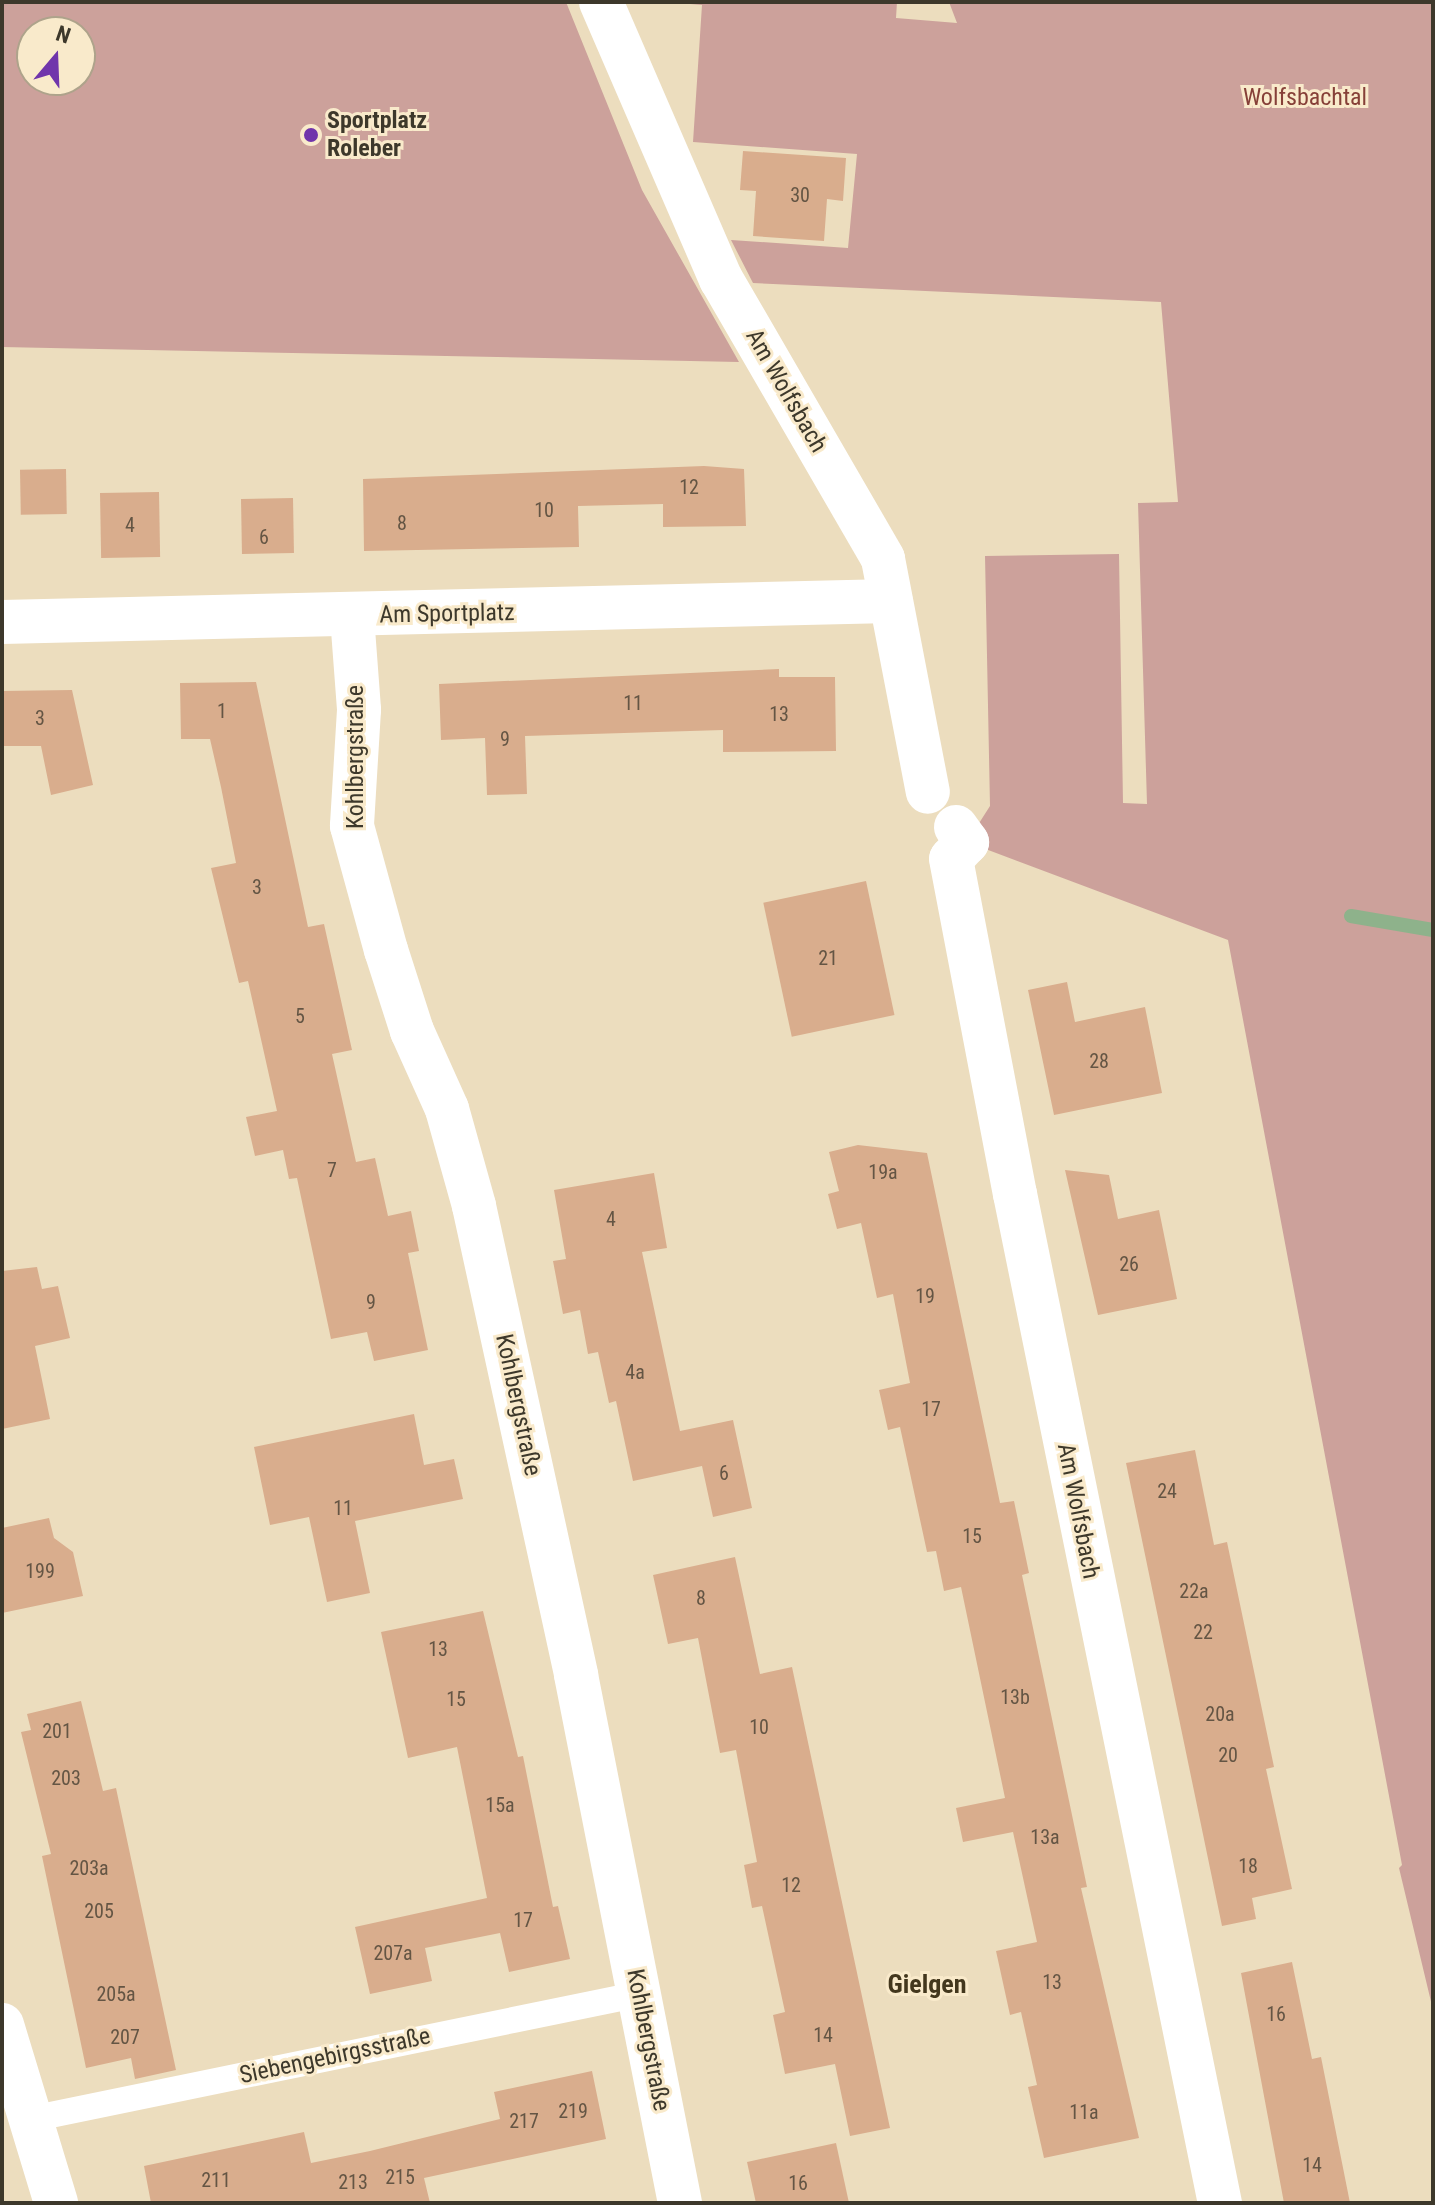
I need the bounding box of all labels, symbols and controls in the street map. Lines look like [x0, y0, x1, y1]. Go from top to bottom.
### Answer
north arrow [16, 16, 96, 96]
text: N [53, 21, 74, 49]
park label: Wolfsbachtal [1243, 84, 1367, 112]
place label: Sportplatz Roleber [327, 107, 427, 163]
marker: Sportplatz Roleber [302, 126, 320, 144]
house number: 30 [790, 183, 810, 207]
street label: Am Wolfsbach [739, 324, 833, 458]
house number: 12 [679, 475, 699, 499]
house number: 10 [534, 498, 554, 522]
house number: 8 [397, 511, 407, 535]
house number: 4 [125, 513, 135, 537]
house number: 6 [259, 525, 269, 549]
street label: Am Sportplatz [379, 598, 515, 630]
street label: Kohlbergstraße [342, 685, 370, 829]
house number: 11 [623, 691, 643, 715]
house number: 1 [217, 699, 227, 723]
house number: 13 [769, 702, 789, 726]
house number: 3 [35, 706, 45, 730]
house number: 9 [500, 727, 510, 751]
house number: 3 [252, 875, 262, 899]
house number: 21 [818, 946, 838, 970]
house number: 5 [295, 1004, 305, 1028]
house number: 28 [1089, 1049, 1109, 1073]
house number: 7 [327, 1158, 337, 1182]
house number: 19a [868, 1160, 898, 1184]
house number: 4 [606, 1207, 616, 1231]
house number: 26 [1119, 1252, 1139, 1276]
house number: 19 [915, 1284, 935, 1308]
house number: 9 [366, 1290, 376, 1314]
street label: Kohlbergstraße [489, 1332, 547, 1478]
house number: 4a [625, 1360, 645, 1384]
house number: 17 [921, 1397, 941, 1421]
street label: Am Wolfsbach [1051, 1441, 1105, 1581]
house number: 6 [719, 1461, 729, 1485]
house number: 24 [1157, 1479, 1177, 1503]
house number: 11 [333, 1496, 353, 1520]
house number: 15 [962, 1524, 982, 1548]
house number: 199 [25, 1559, 55, 1583]
house number: 22a [1179, 1579, 1209, 1603]
house number: 8 [696, 1586, 706, 1610]
house number: 22 [1193, 1620, 1213, 1644]
house number: 13 [428, 1637, 448, 1661]
house number: 13b [1000, 1685, 1030, 1709]
house number: 15 [446, 1687, 466, 1711]
house number: 20a [1205, 1702, 1235, 1726]
house number: 10 [749, 1715, 769, 1739]
house number: 201 [42, 1719, 72, 1743]
house number: 20 [1218, 1743, 1238, 1767]
house number: 203 [51, 1766, 81, 1790]
house number: 15a [485, 1793, 515, 1817]
house number: 13a [1030, 1825, 1060, 1849]
house number: 18 [1238, 1854, 1258, 1878]
house number: 203a [69, 1856, 109, 1880]
house number: 12 [781, 1873, 801, 1897]
house number: 205 [84, 1899, 114, 1923]
house number: 17 [513, 1908, 533, 1932]
house number: 207a [373, 1941, 413, 1965]
street label: Kohlbergstraße [620, 1967, 676, 2113]
district label: Gielgen [887, 1969, 967, 2001]
house number: 13 [1042, 1970, 1062, 1994]
house number: 205a [96, 1982, 136, 2006]
house number: 16 [1266, 2002, 1286, 2026]
street label: Siebengebirgsstraße [237, 2022, 433, 2090]
house number: 14 [813, 2023, 833, 2047]
house number: 207 [110, 2025, 140, 2049]
house number: 219 [558, 2099, 588, 2123]
house number: 11a [1069, 2100, 1099, 2124]
house number: 217 [509, 2109, 539, 2133]
house number: 14 [1302, 2153, 1322, 2177]
house number: 215 [385, 2165, 415, 2189]
house number: 211 [201, 2168, 231, 2192]
house number: 213 [338, 2170, 368, 2194]
house number: 16 [788, 2171, 808, 2195]

